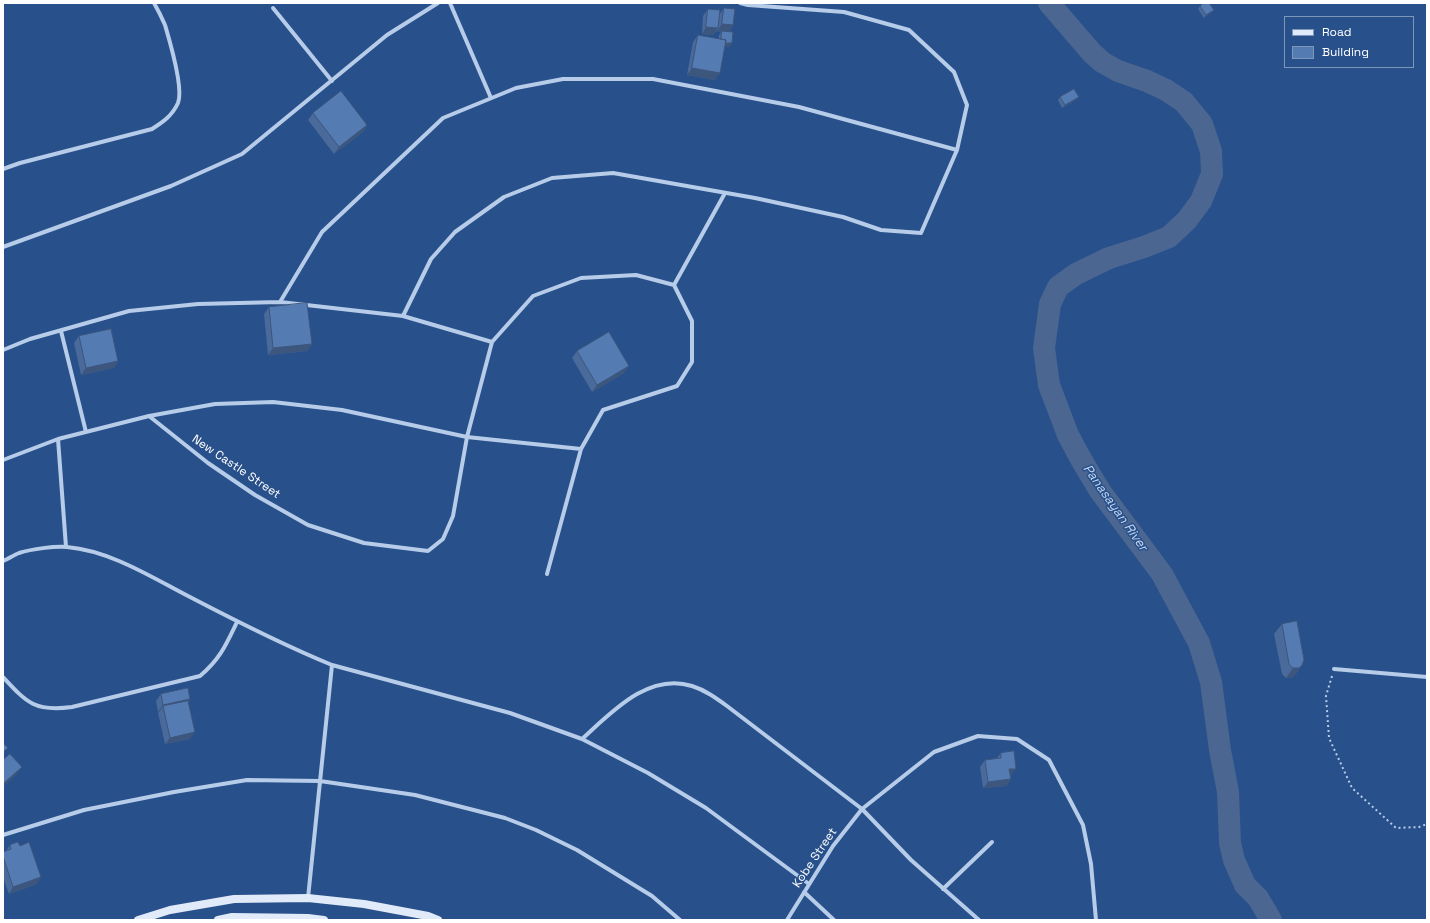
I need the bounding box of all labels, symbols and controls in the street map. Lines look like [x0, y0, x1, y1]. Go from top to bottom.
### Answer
legend [1284, 16, 1414, 68]
text: Road [1322, 24, 1351, 40]
text: Building [1322, 44, 1369, 60]
street label: New Castle Street [189, 432, 283, 502]
water label: Panasayan River [1079, 462, 1151, 554]
street label: Kobe Street [790, 825, 840, 891]

